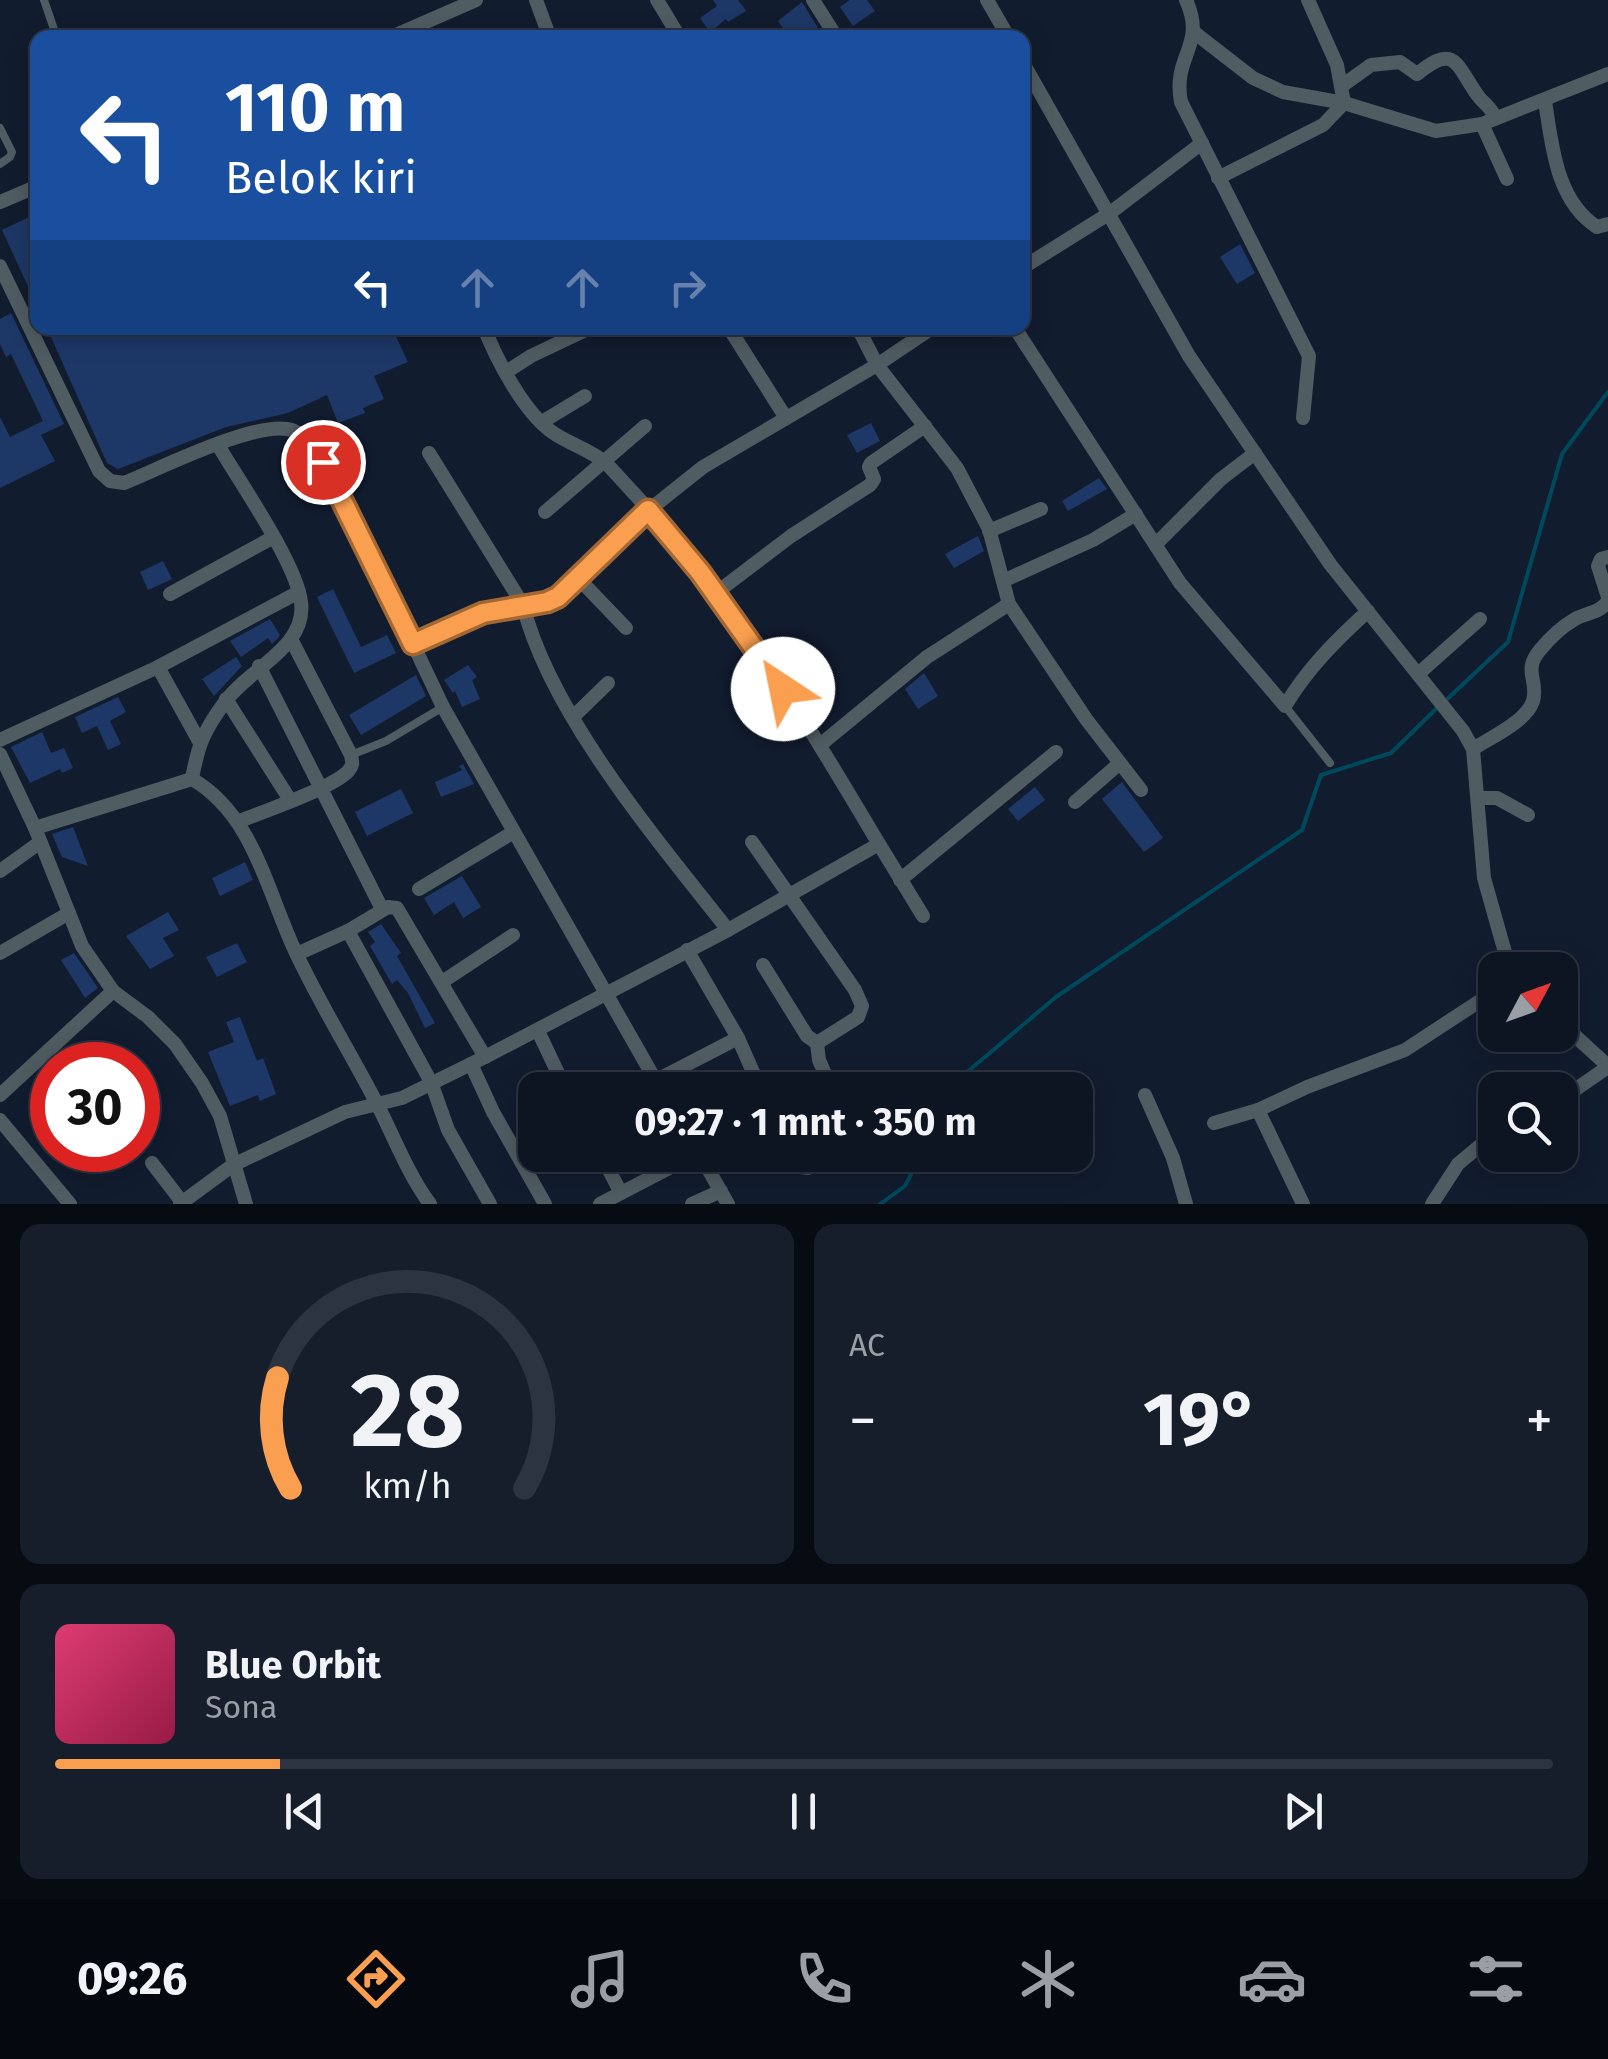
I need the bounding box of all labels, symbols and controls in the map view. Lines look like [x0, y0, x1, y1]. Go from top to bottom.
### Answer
text: 110 m [225, 66, 405, 150]
icon: left [60, 70, 190, 200]
text: Belok kiri [225, 151, 417, 205]
icon: left [345, 260, 400, 315]
icon: ahead [450, 260, 505, 315]
icon: ahead [555, 260, 610, 315]
icon: right [660, 260, 715, 315]
pin [281, 420, 366, 505]
icon: arrive [296, 435, 351, 490]
position arrow [731, 637, 835, 741]
north arrow [1478, 952, 1578, 1052]
map controls [1478, 952, 1578, 1172]
speed limit sign: 30 [30, 1042, 160, 1172]
button: search [1478, 1072, 1578, 1172]
text: 09:27 · 1 mnt · 350 m [634, 1099, 977, 1145]
text: AC [849, 1326, 885, 1364]
text: 28 [350, 1349, 464, 1474]
text: 19° [1143, 1375, 1259, 1465]
text: − [849, 1388, 877, 1454]
text: + [1526, 1388, 1553, 1454]
text: km/h [363, 1465, 451, 1507]
text: Blue Orbit [205, 1642, 381, 1688]
text: Sona [205, 1688, 277, 1726]
icon: previous [277, 1784, 332, 1839]
icon: pause [776, 1784, 831, 1839]
icon: next [1276, 1784, 1331, 1839]
icon: directions [341, 1944, 411, 2014]
icon: music [565, 1944, 635, 2014]
icon: phone [789, 1944, 859, 2014]
icon: climate [1013, 1944, 1083, 2014]
icon: car [1237, 1944, 1307, 2014]
icon: filters [1461, 1944, 1531, 2014]
text: 09:26 [77, 1952, 187, 2006]

